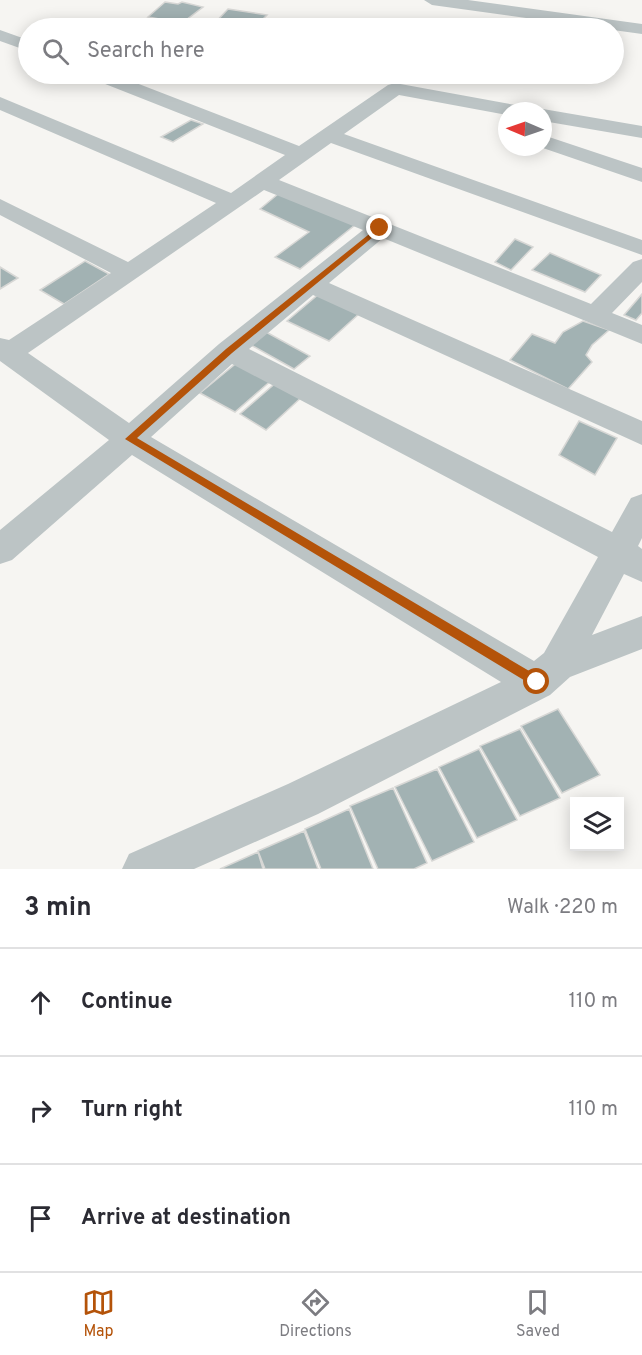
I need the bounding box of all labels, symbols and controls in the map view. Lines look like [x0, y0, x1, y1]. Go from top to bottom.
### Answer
search box [18, 18, 624, 84]
icon: search [39, 35, 72, 68]
text: Search here [87, 38, 205, 65]
north arrow [498, 102, 552, 156]
route end [366, 214, 392, 240]
route start [523, 668, 549, 694]
map controls [570, 797, 624, 851]
button: layers [570, 797, 624, 851]
text: 3 min [24, 892, 92, 925]
text: Walk · 220 m [507, 895, 618, 921]
icon: ahead [24, 986, 57, 1019]
text: Continue [81, 989, 172, 1016]
text: 110 m [569, 989, 618, 1015]
icon: right [24, 1094, 57, 1127]
text: Turn right [81, 1097, 183, 1124]
text: 110 m [569, 1097, 618, 1123]
icon: arrive [24, 1202, 57, 1235]
text: Arrive at destination [81, 1205, 291, 1232]
tab: Map [82, 1286, 115, 1342]
tab: Directions [279, 1286, 352, 1342]
tab: Saved [516, 1286, 560, 1342]

